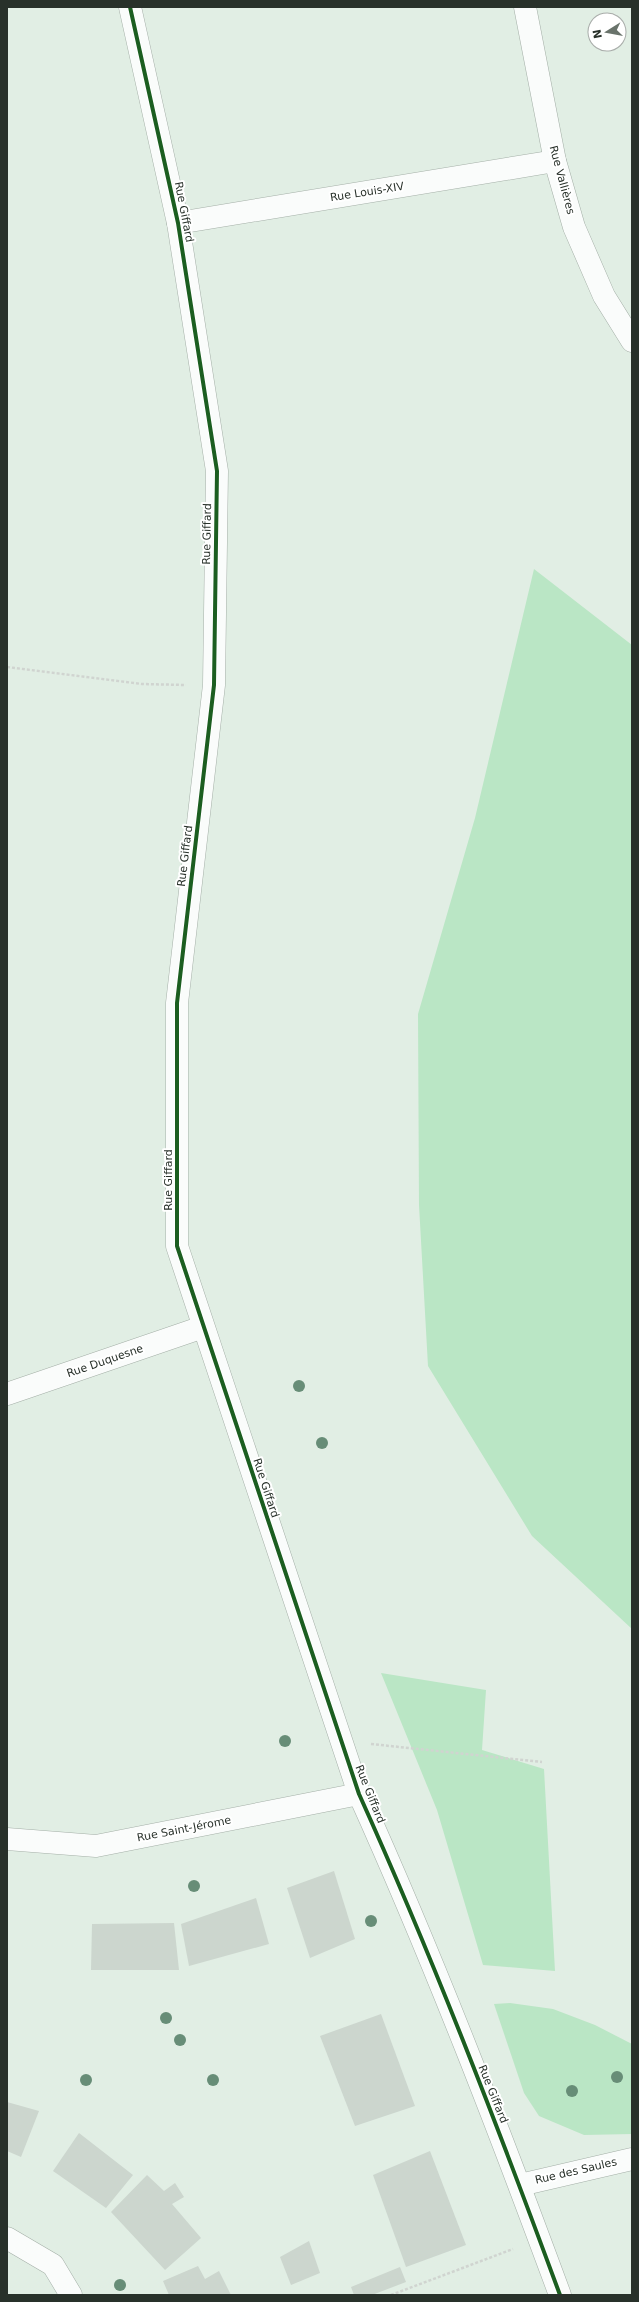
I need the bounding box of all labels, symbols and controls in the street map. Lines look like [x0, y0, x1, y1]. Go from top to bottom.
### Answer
north arrow [587, 12, 627, 52]
text: N [590, 28, 605, 40]
street label: Rue Vallières [547, 144, 577, 216]
street label: Rue Louis-XIV [329, 180, 405, 204]
street label: Rue Giffard [172, 181, 196, 243]
street label: Rue Giffard [200, 503, 214, 565]
street label: Rue Giffard [175, 825, 195, 887]
street label: Rue Giffard [162, 1149, 175, 1211]
street label: Rue Duquesne [65, 1342, 145, 1380]
street label: Rue Giffard [250, 1457, 282, 1519]
street label: Rue Giffard [352, 1763, 388, 1825]
street label: Rue Saint-Jérome [136, 1813, 232, 1844]
street label: Rue Giffard [475, 2063, 511, 2125]
street label: Rue des Saules [534, 2155, 618, 2187]

